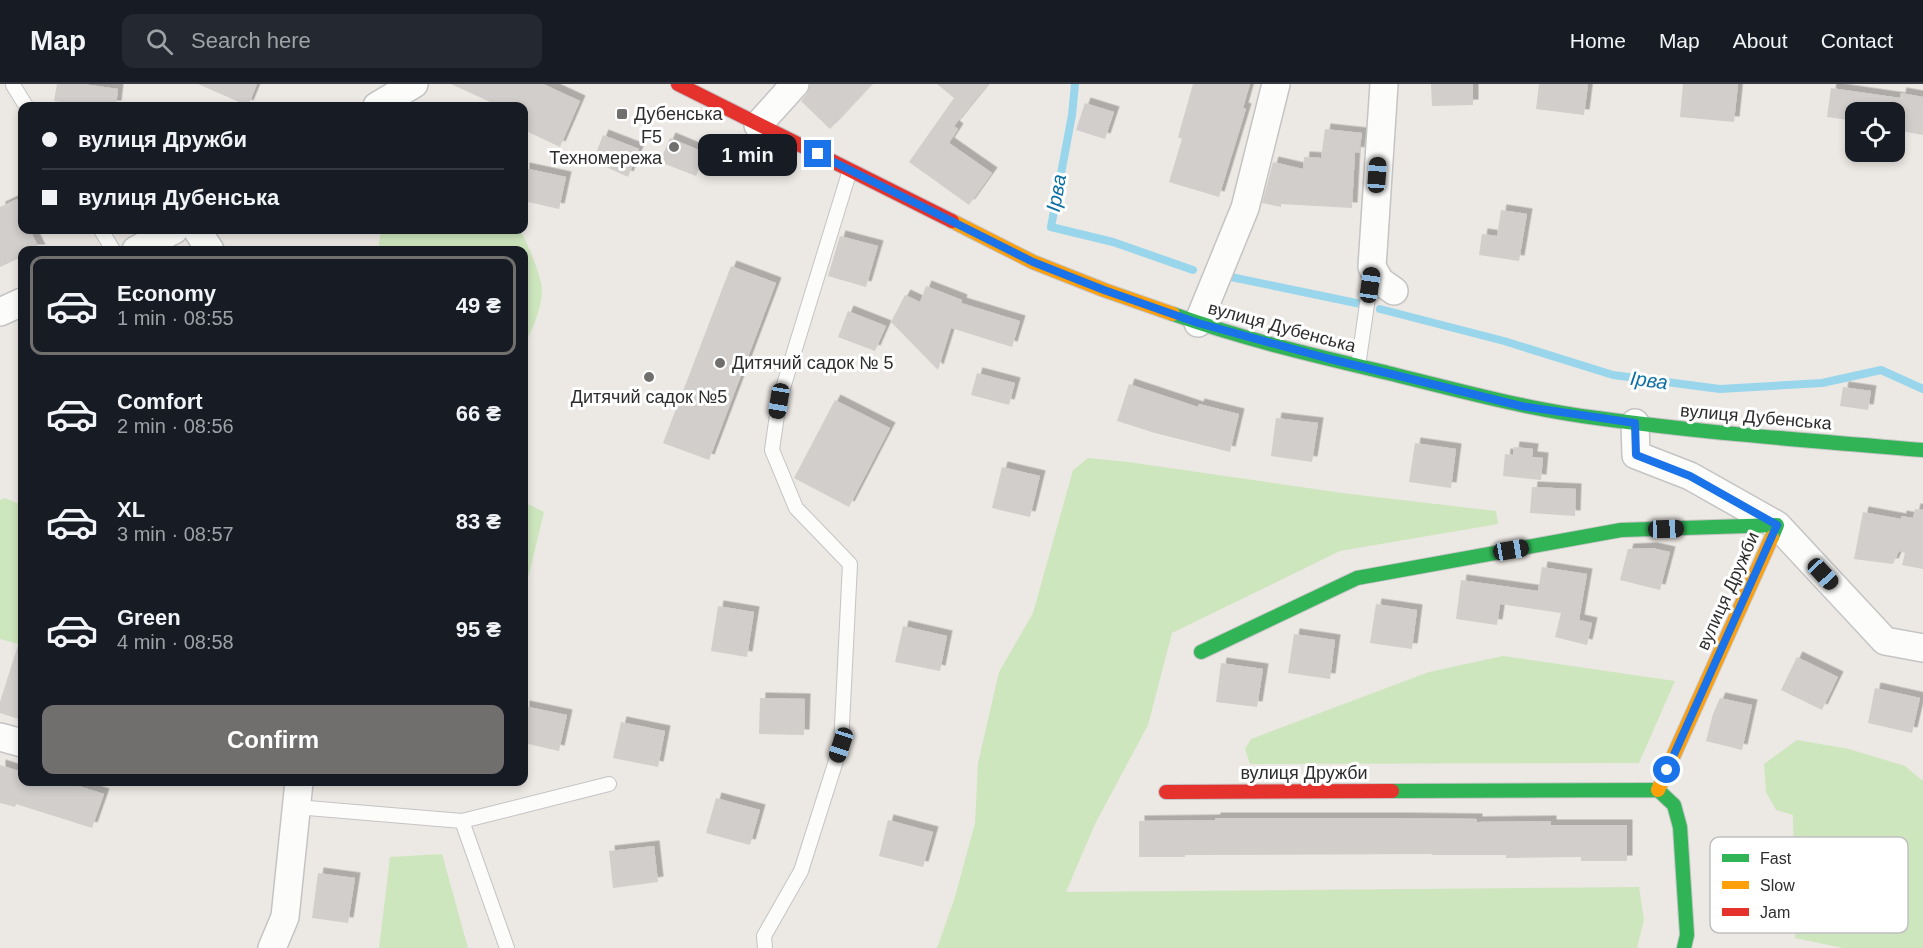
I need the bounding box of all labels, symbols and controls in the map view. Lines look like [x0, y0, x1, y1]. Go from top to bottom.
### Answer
search box [122, 14, 542, 68]
text: Map [30, 25, 86, 56]
icon: search [143, 25, 176, 58]
text: Search here [191, 28, 311, 53]
text: Home [1570, 29, 1626, 52]
text: Map [1659, 29, 1700, 52]
text: About [1733, 29, 1788, 52]
text: Contact [1821, 29, 1893, 52]
map controls [1845, 102, 1905, 162]
button: locate [1845, 102, 1905, 162]
place label: Дубенська [634, 104, 723, 124]
marker: Дубенська [615, 107, 629, 121]
text: вулиця Дружби [78, 127, 247, 152]
place label: F5 Техномережа [549, 127, 663, 168]
callout: 1 min [698, 133, 797, 175]
marker: F5 Техномережа [667, 140, 681, 154]
route end [804, 140, 831, 167]
text: 1 min [721, 144, 774, 166]
car [1367, 156, 1387, 194]
water label: Ірва [1042, 172, 1070, 214]
text: вулиця Дубенська [78, 185, 279, 210]
car [1359, 266, 1381, 304]
icon: car [45, 279, 99, 333]
text: Economy [117, 281, 216, 306]
text: 49 ₴ [456, 293, 501, 318]
street label: вулиця Дубенська [1206, 298, 1359, 357]
text: 1 min · 08:55 [117, 307, 234, 329]
place label: Дитячий садок № 5 [732, 353, 893, 373]
marker: Дитячий садок № 5 [713, 356, 727, 370]
water label: Ірва [1629, 367, 1669, 393]
marker: Дитячий садок №5 [642, 370, 656, 384]
car [767, 382, 791, 420]
icon: car [45, 387, 99, 441]
place label: Дитячий садок №5 [571, 387, 727, 407]
text: Comfort [117, 389, 203, 414]
street label: вулиця Дубенська [1679, 400, 1834, 434]
text: 66 ₴ [456, 401, 501, 426]
text: 2 min · 08:56 [117, 415, 234, 437]
icon: car [45, 495, 99, 549]
text: XL [117, 497, 145, 522]
text: 83 ₴ [456, 509, 501, 534]
car [1648, 519, 1684, 539]
text: 3 min · 08:57 [117, 523, 234, 545]
street label: вулиця Дружби [1693, 529, 1763, 653]
car [1492, 538, 1530, 562]
car [1804, 555, 1842, 593]
icon: car [45, 603, 99, 657]
text: Green [117, 605, 181, 630]
text: 95 ₴ [456, 617, 501, 642]
text: 4 min · 08:58 [117, 631, 234, 653]
button: Confirm [42, 705, 504, 774]
car [827, 725, 855, 765]
route start [1653, 756, 1680, 783]
street label: вулиця Дружби [1240, 763, 1368, 783]
legend [1710, 837, 1908, 933]
text: Fast [1760, 850, 1792, 867]
text: Slow [1760, 877, 1795, 894]
text: Jam [1760, 904, 1790, 921]

